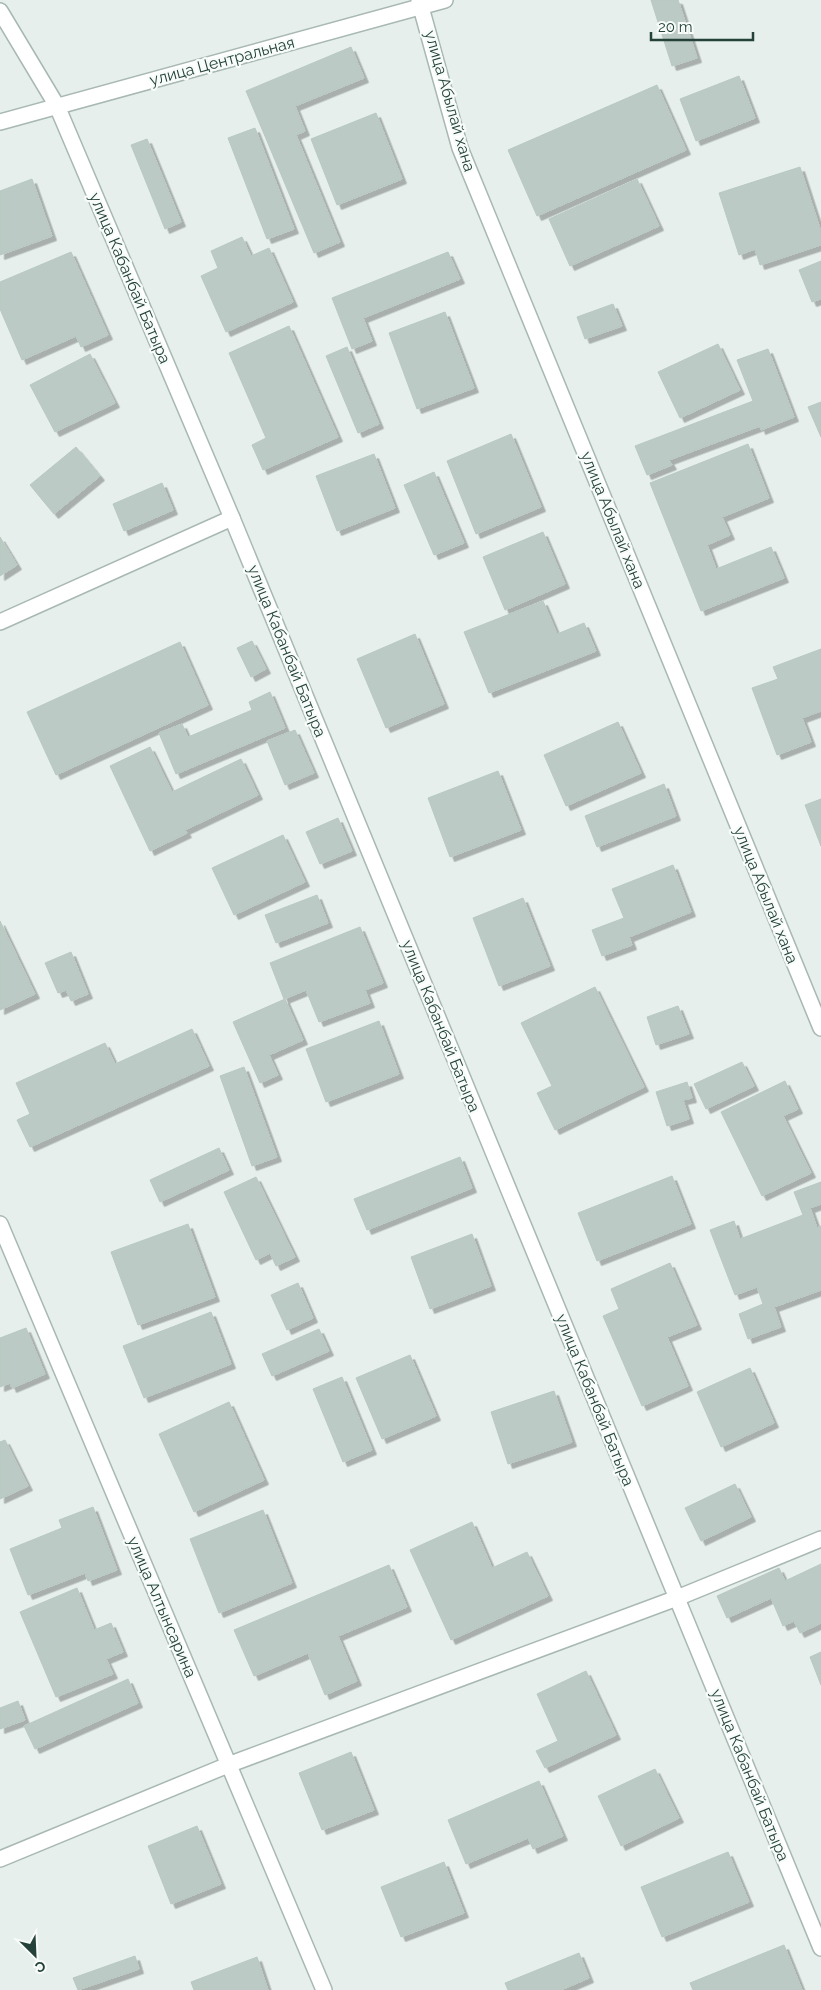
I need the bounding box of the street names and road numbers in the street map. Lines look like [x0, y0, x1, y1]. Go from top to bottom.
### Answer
street label: улица Абылай хана [421, 28, 479, 174]
street label: улица Центральная [147, 33, 297, 89]
street label: улица Кабанбай Батыра [85, 190, 175, 366]
street label: улица Абылай хана [577, 449, 649, 591]
street label: улица Кабанбай Батыра [244, 562, 330, 740]
street label: улица Абылай хана [730, 824, 802, 966]
street label: улица Кабанбай Батыра [398, 937, 484, 1115]
street label: улица Кабанбай Батыра [552, 1311, 638, 1489]
street label: улица Алтынсарина [124, 1534, 200, 1680]
street label: улица Кабанбай Батыра [707, 1686, 793, 1864]

